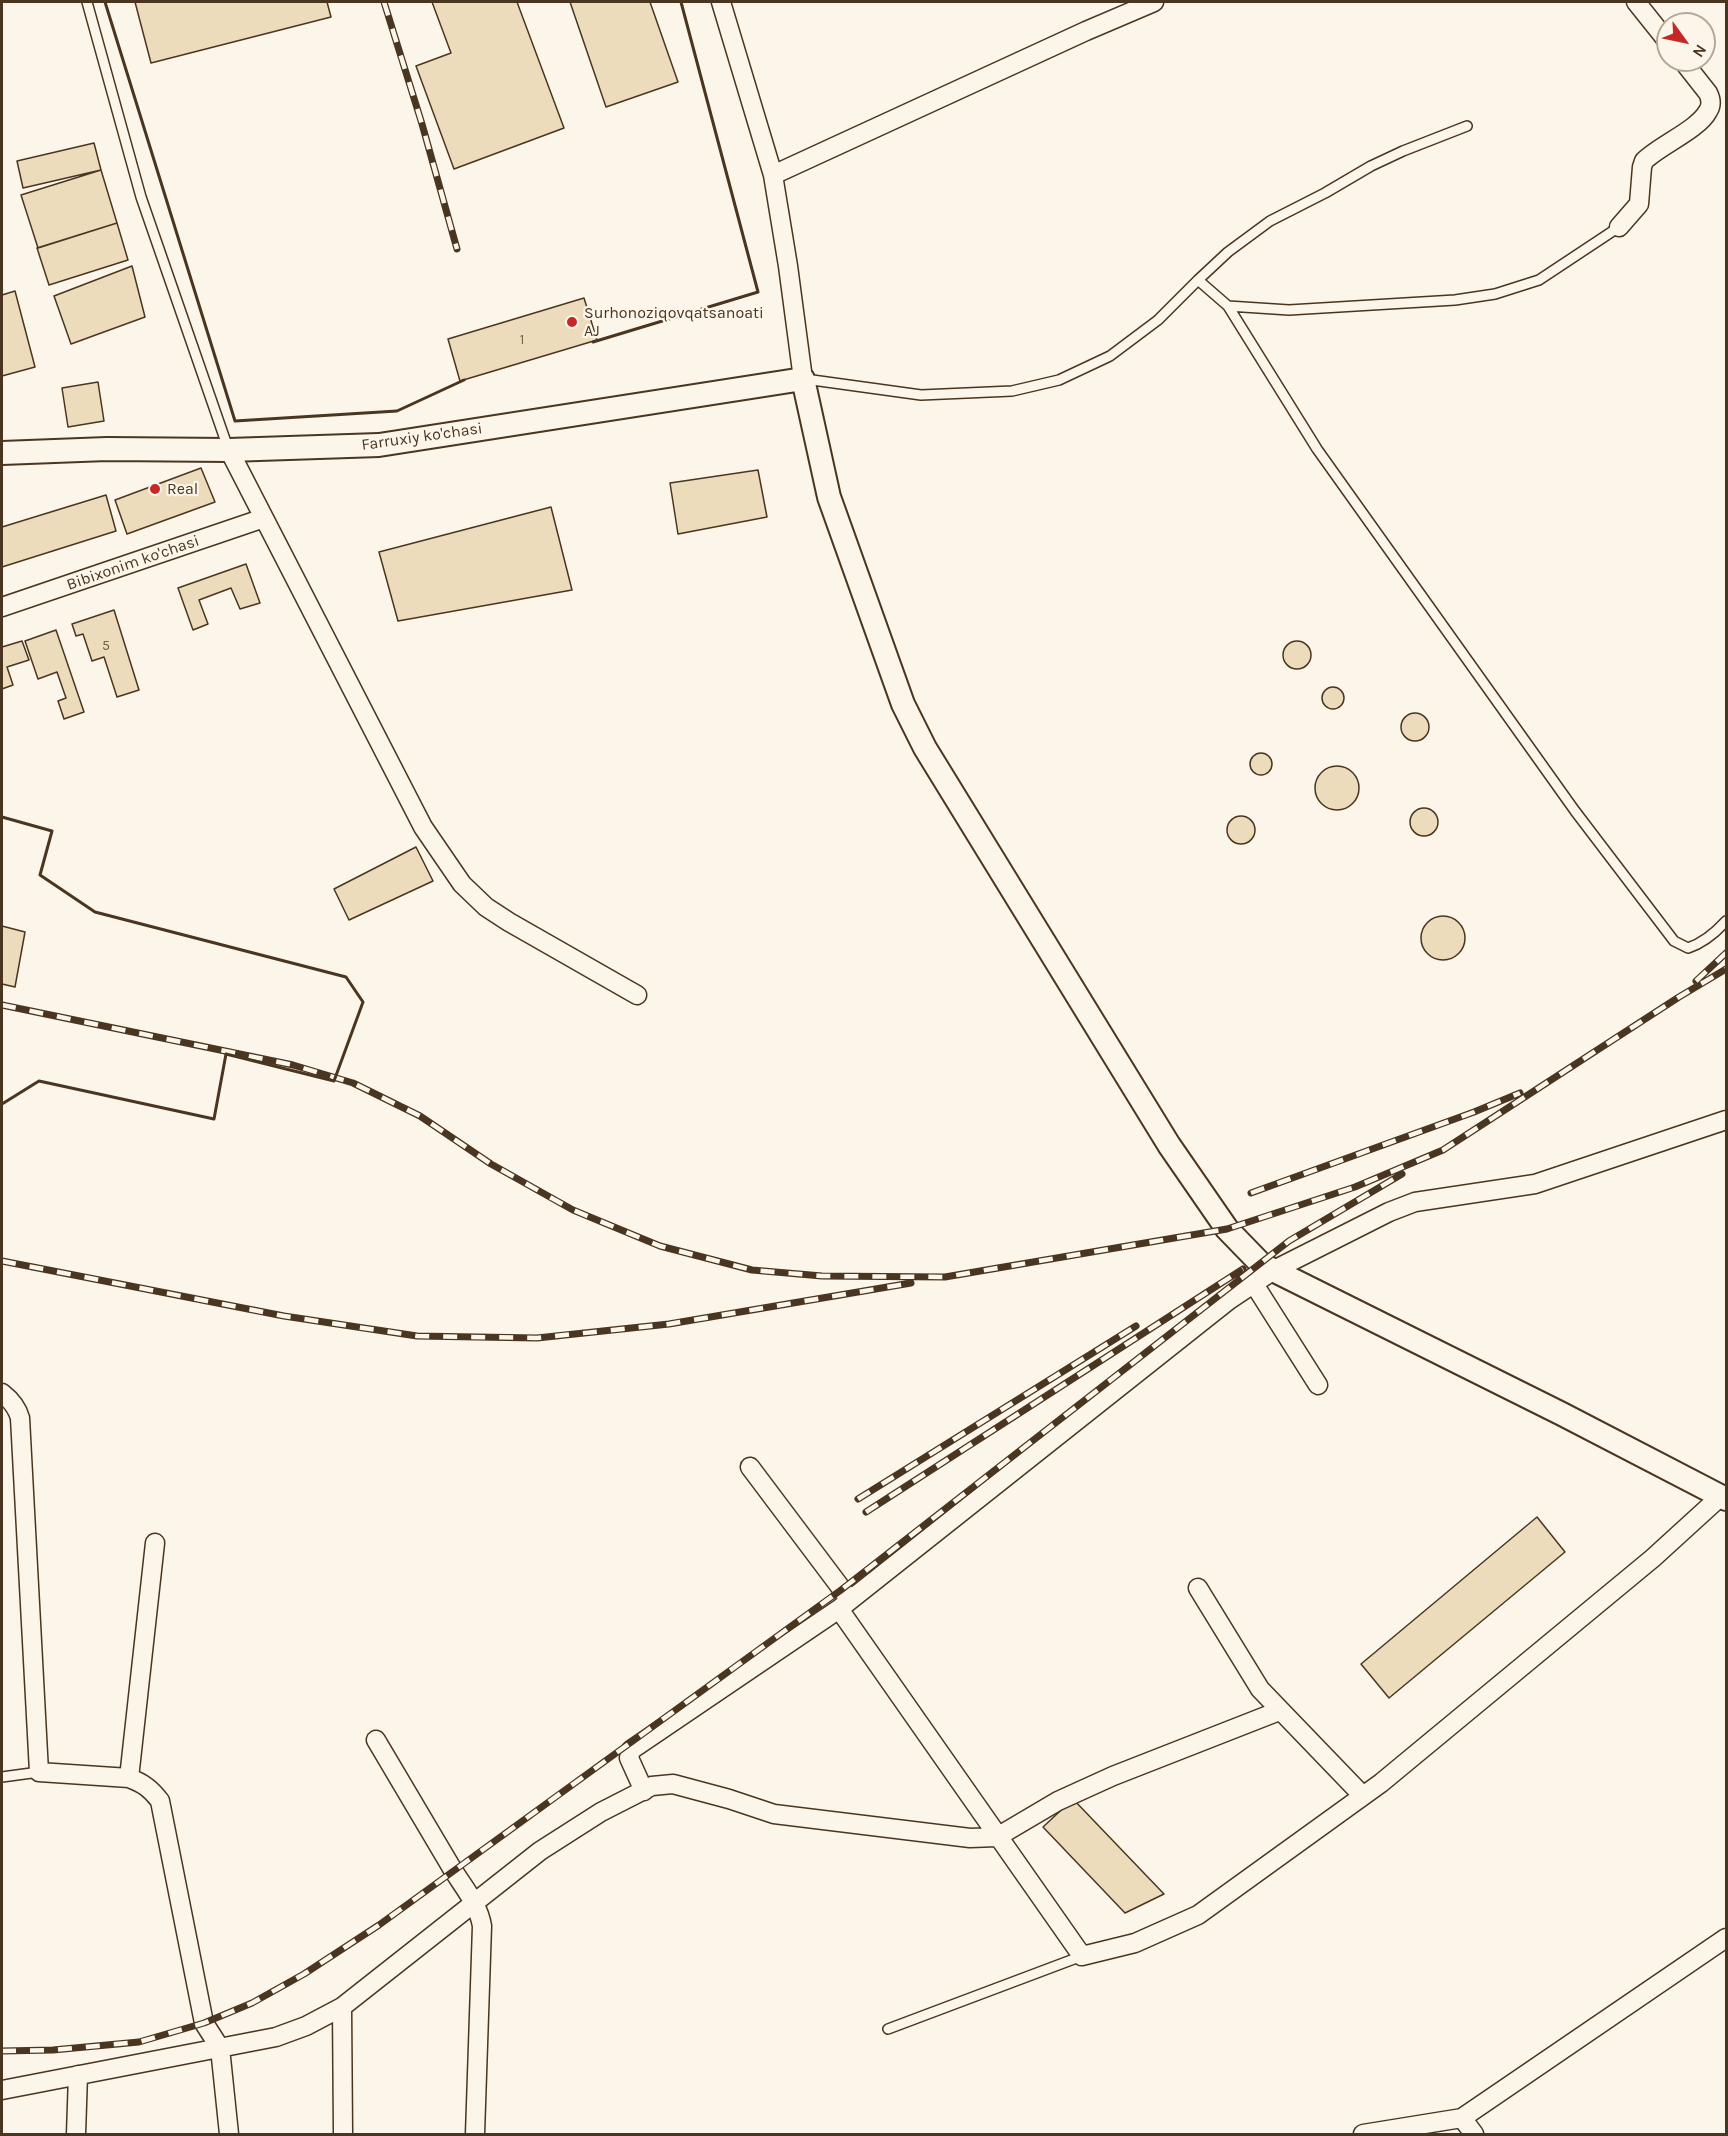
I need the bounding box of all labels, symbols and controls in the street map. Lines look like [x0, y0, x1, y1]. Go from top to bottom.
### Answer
north arrow [1656, 12, 1716, 72]
text: N [1689, 41, 1711, 61]
place label: Surhonoziqovqatsanoati AJ [584, 303, 764, 341]
marker: Surhonoziqovqatsanoati AJ [565, 315, 579, 329]
house number: 1 [520, 332, 524, 348]
street label: Farruxiy ko'chasi [360, 419, 484, 455]
place label: Real [167, 479, 198, 499]
marker: Real [148, 482, 162, 496]
street label: Bibixonim ko'chasi [64, 531, 202, 595]
house number: 5 [102, 638, 110, 654]

